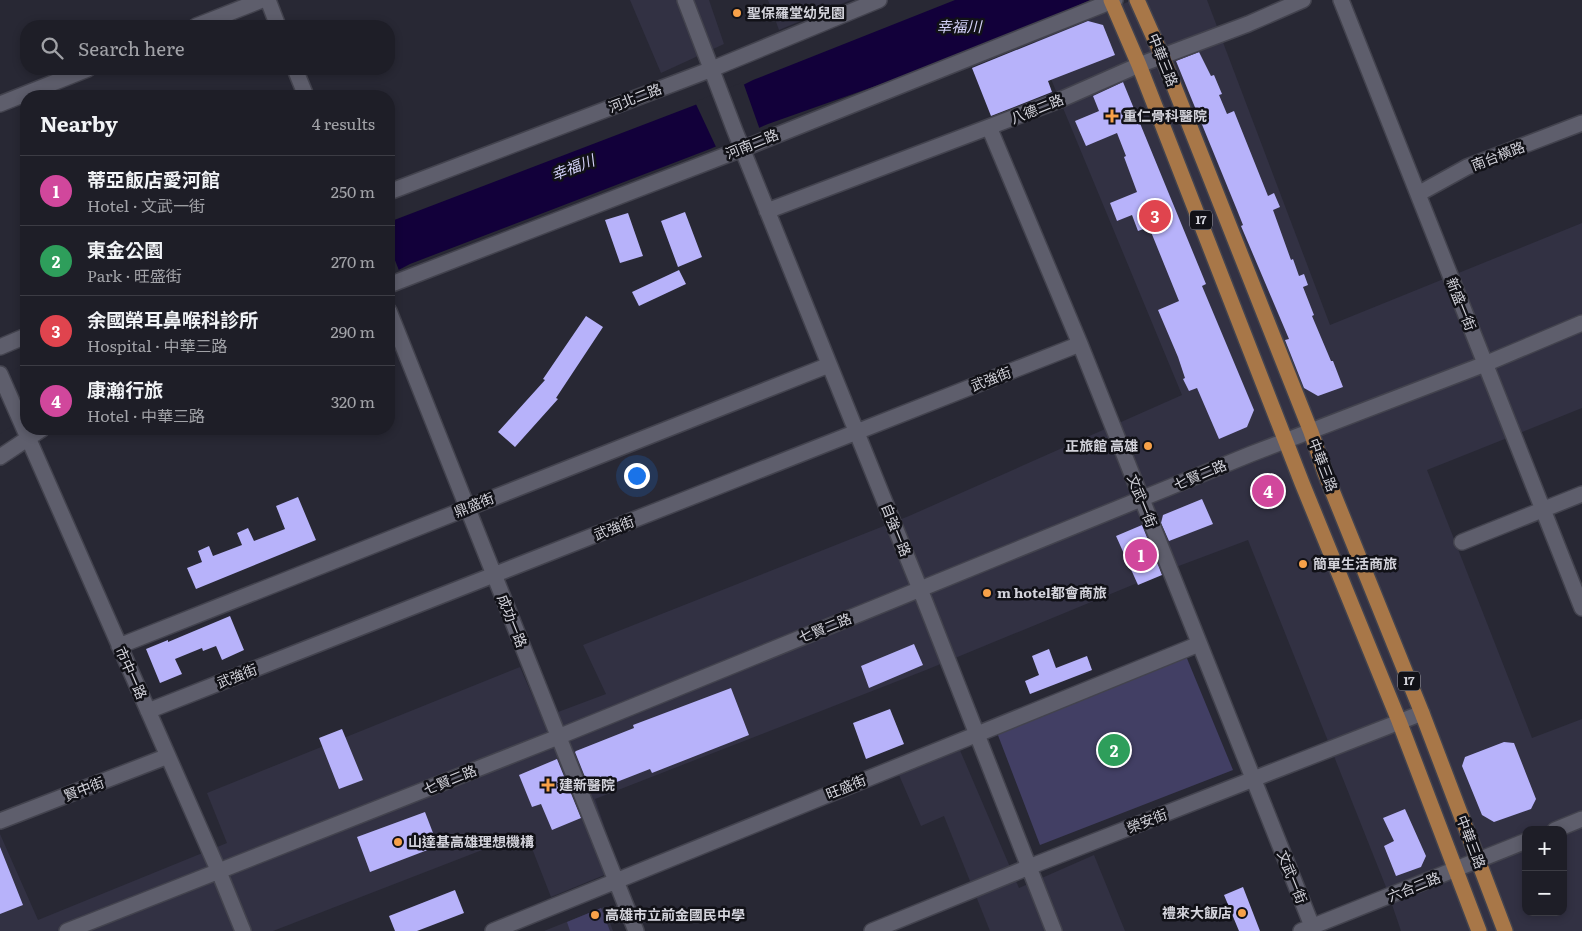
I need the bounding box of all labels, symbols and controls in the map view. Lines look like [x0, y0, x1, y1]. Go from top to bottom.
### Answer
place label: 聖保羅堂幼兒園 [747, 2, 845, 22]
marker: 聖保羅堂幼兒園 [731, 7, 743, 19]
water label: 幸福川 [936, 14, 983, 37]
search box [20, 20, 395, 75]
street label: 中華三路 [1144, 30, 1184, 89]
icon: search [38, 34, 66, 62]
text: Search here [78, 34, 185, 62]
street label: 河北二路 [605, 78, 664, 116]
street label: 八德二路 [1007, 88, 1066, 128]
place label: 重仁骨科醫院 [1123, 105, 1207, 125]
text: Nearby [40, 107, 118, 138]
marker: 重仁骨科醫院 [1105, 109, 1119, 123]
text: 4 results [312, 111, 375, 135]
street label: 河南二路 [722, 123, 781, 163]
street label: 南台橫路 [1468, 136, 1527, 174]
water label: 幸福川 [547, 147, 599, 185]
text: 蒂亞飯店愛河館 [87, 165, 220, 193]
text: 1 [53, 179, 59, 203]
text: 250 m [331, 179, 375, 203]
text: Hotel · 文武一街 [87, 193, 205, 217]
pin: 3 [1139, 197, 1171, 235]
road number: 17 [1190, 210, 1212, 230]
text: 東金公園 [87, 235, 163, 263]
text: 2 [52, 249, 60, 273]
text: 270 m [331, 249, 375, 273]
text: Park · 旺盛街 [87, 263, 182, 287]
street label: 新盛一街 [1442, 274, 1482, 333]
text: 余國榮耳鼻喉科診所 [87, 305, 258, 333]
text: 3 [52, 319, 60, 343]
text: 290 m [331, 319, 375, 343]
text: Hospital · 中華三路 [87, 333, 227, 357]
street label: 武強街 [967, 361, 1014, 395]
text: 康瀚行旅 [87, 375, 163, 403]
text: 4 [51, 389, 61, 413]
text: 320 m [331, 389, 375, 413]
text: Hotel · 中華三路 [87, 403, 205, 427]
place label: 正旅館 高雄 [1065, 435, 1138, 455]
street label: 中華三路 [1305, 435, 1343, 494]
marker: 正旅館 高雄 [1142, 440, 1154, 452]
street label: 七賢二路 [1170, 454, 1229, 494]
your location [624, 463, 650, 489]
street label: 文武一街 [1123, 471, 1163, 530]
pin: 4 [1252, 472, 1284, 510]
street label: 鼎盛街 [450, 487, 497, 521]
street label: 自強一路 [877, 500, 917, 559]
street label: 武強街 [590, 510, 637, 544]
pin: 1 [1125, 536, 1157, 574]
place label: 簡單生活商旅 [1313, 553, 1397, 573]
marker: 簡單生活商旅 [1297, 558, 1309, 570]
place label: m hotel都會商旅 [997, 582, 1107, 602]
marker: m hotel都會商旅 [981, 587, 993, 599]
street label: 成功一路 [493, 591, 533, 650]
street label: 七賢二路 [795, 607, 854, 647]
street label: 市中一路 [111, 643, 152, 702]
street label: 武強街 [213, 658, 260, 692]
road number: 17 [1398, 671, 1420, 690]
pin: 2 [1098, 731, 1130, 769]
street label: 七賢二路 [420, 759, 479, 799]
street label: 旺盛街 [822, 769, 869, 803]
street label: 賢中街 [60, 771, 107, 805]
place label: 建新醫院 [559, 774, 615, 794]
marker: 建新醫院 [541, 778, 555, 792]
street label: 榮安街 [1123, 803, 1170, 837]
street label: 中華三路 [1453, 812, 1491, 871]
map controls [1522, 826, 1567, 916]
button: + [1522, 826, 1567, 871]
place label: 山達基高雄理想機構 [408, 831, 534, 851]
marker: 山達基高雄理想機構 [392, 836, 404, 848]
street label: 文武一街 [1273, 847, 1313, 906]
street label: 六合二路 [1384, 866, 1443, 906]
button: − [1522, 871, 1567, 916]
place label: 禮來大飯店 [1162, 902, 1232, 922]
place label: 高雄市立前金國民中學 [605, 904, 745, 924]
marker: 禮來大飯店 [1236, 907, 1248, 919]
marker: 高雄市立前金國民中學 [589, 909, 601, 921]

